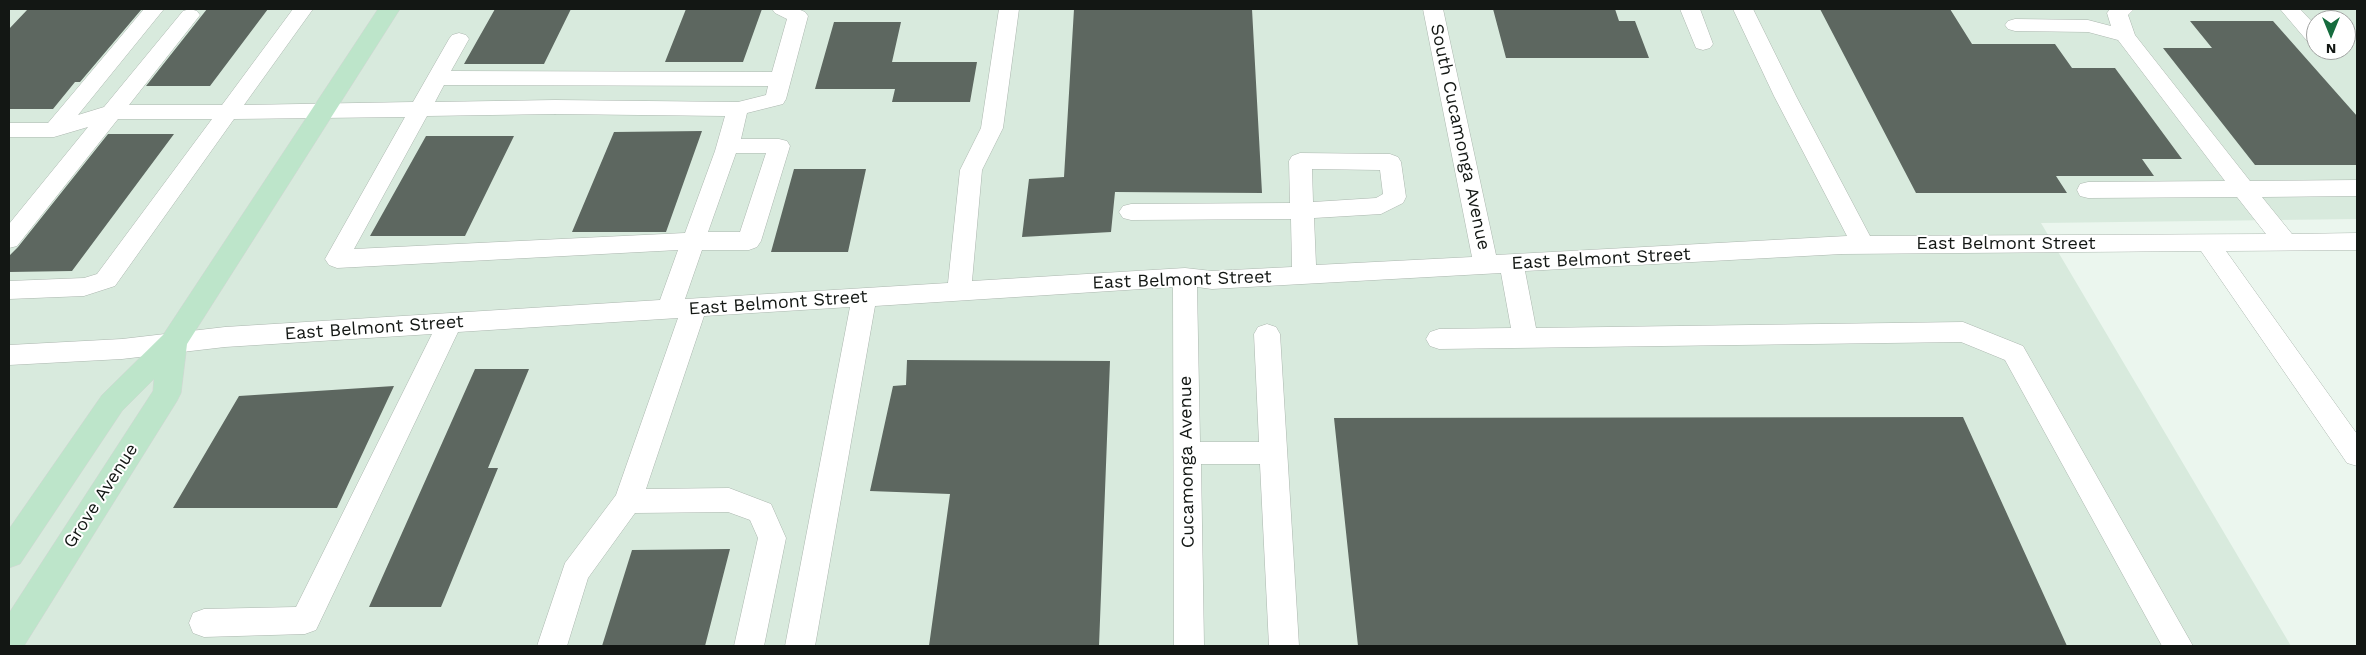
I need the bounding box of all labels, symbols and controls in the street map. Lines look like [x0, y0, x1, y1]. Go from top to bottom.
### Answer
north arrow [2306, 10, 2356, 60]
street label: South Cucamonga Avenue [1425, 22, 1495, 252]
text: N [2326, 41, 2336, 57]
street label: East Belmont Street [1916, 233, 2096, 255]
street label: East Belmont Street [1511, 244, 1691, 274]
street label: East Belmont Street [1092, 266, 1272, 294]
street label: East Belmont Street [688, 286, 868, 320]
street label: East Belmont Street [284, 311, 464, 345]
street label: Cucamonga Avenue [1175, 376, 1199, 548]
street label: Grove Avenue [59, 440, 143, 552]

